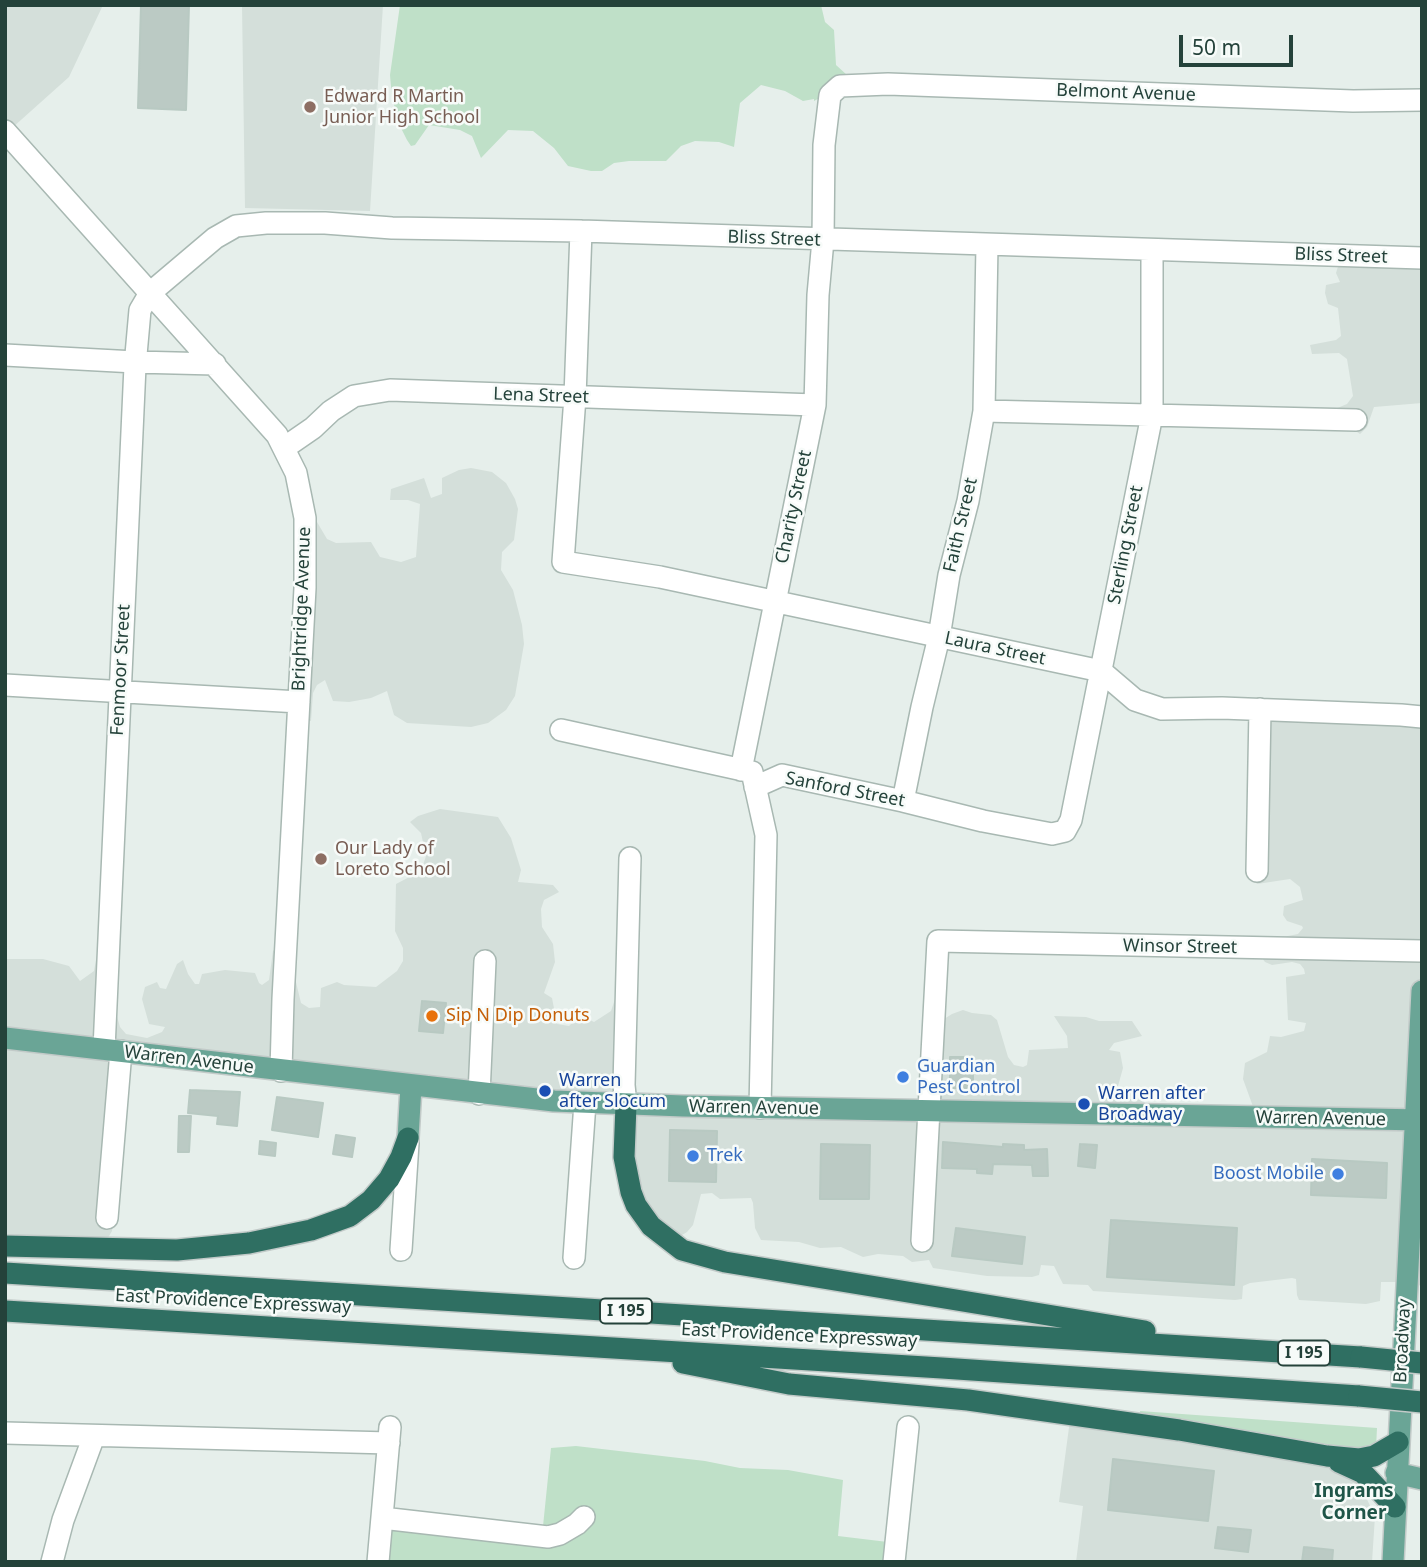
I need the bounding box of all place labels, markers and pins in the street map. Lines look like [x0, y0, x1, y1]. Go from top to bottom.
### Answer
place label: Edward R Martin Junior High School [324, 86, 480, 128]
marker: Edward R Martin Junior High School [302, 99, 318, 115]
place label: Our Lady of Loreto School [335, 838, 451, 880]
marker: Our Lady of Loreto School [313, 851, 329, 867]
place label: Sip N Dip Donuts [446, 1005, 590, 1027]
marker: Sip N Dip Donuts [424, 1008, 440, 1024]
place label: Guardian Pest Control [917, 1056, 1020, 1098]
marker: Guardian Pest Control [895, 1069, 911, 1085]
place label: Warren after Slocum [559, 1070, 666, 1112]
marker: Warren after Slocum [537, 1083, 553, 1099]
place label: Warren after Broadway [1098, 1083, 1205, 1126]
marker: Warren after Broadway [1076, 1096, 1092, 1112]
place label: Trek [707, 1145, 743, 1167]
marker: Trek [685, 1148, 701, 1164]
place label: Boost Mobile [1213, 1163, 1324, 1185]
marker: Boost Mobile [1330, 1166, 1346, 1182]

